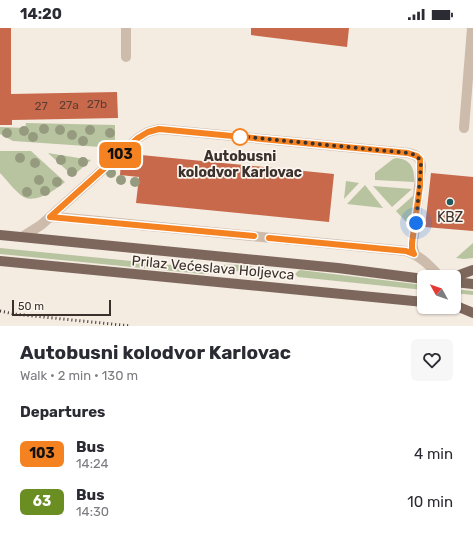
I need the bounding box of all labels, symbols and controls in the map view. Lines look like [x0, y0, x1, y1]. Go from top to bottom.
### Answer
text: 14:20 [20, 5, 62, 23]
house number: 27b [87, 97, 107, 111]
house number: 27a [59, 98, 79, 112]
house number: 27 [34, 99, 48, 113]
marker: Autobusni kolodvor Karlovac [231, 128, 249, 146]
line badge: 103 [97, 142, 143, 168]
text: 103 [107, 146, 133, 163]
place label: Autobusni kolodvor Karlovac [178, 148, 302, 181]
marker: KBZ [445, 197, 455, 207]
place label: KBZ [437, 209, 463, 226]
your location [406, 213, 426, 233]
street label: Prilaz Većeslava Holjevca [131, 252, 295, 284]
north arrow [417, 270, 461, 314]
map controls [417, 270, 461, 314]
scale bar [12, 298, 111, 317]
text: 50 m [18, 300, 44, 313]
button: heart [411, 339, 453, 381]
text: Autobusni kolodvor Karlovac [20, 341, 291, 364]
text: Walk · 2 min · 130 m [20, 368, 138, 383]
text: Departures [20, 403, 105, 421]
text: Bus [76, 438, 104, 456]
text: 103 [29, 445, 55, 462]
text: 4 min [414, 445, 453, 463]
text: 14:24 [76, 456, 109, 471]
text: Bus [76, 486, 104, 504]
text: 63 [33, 493, 51, 510]
text: 10 min [407, 493, 453, 511]
text: 14:30 [76, 504, 109, 519]

